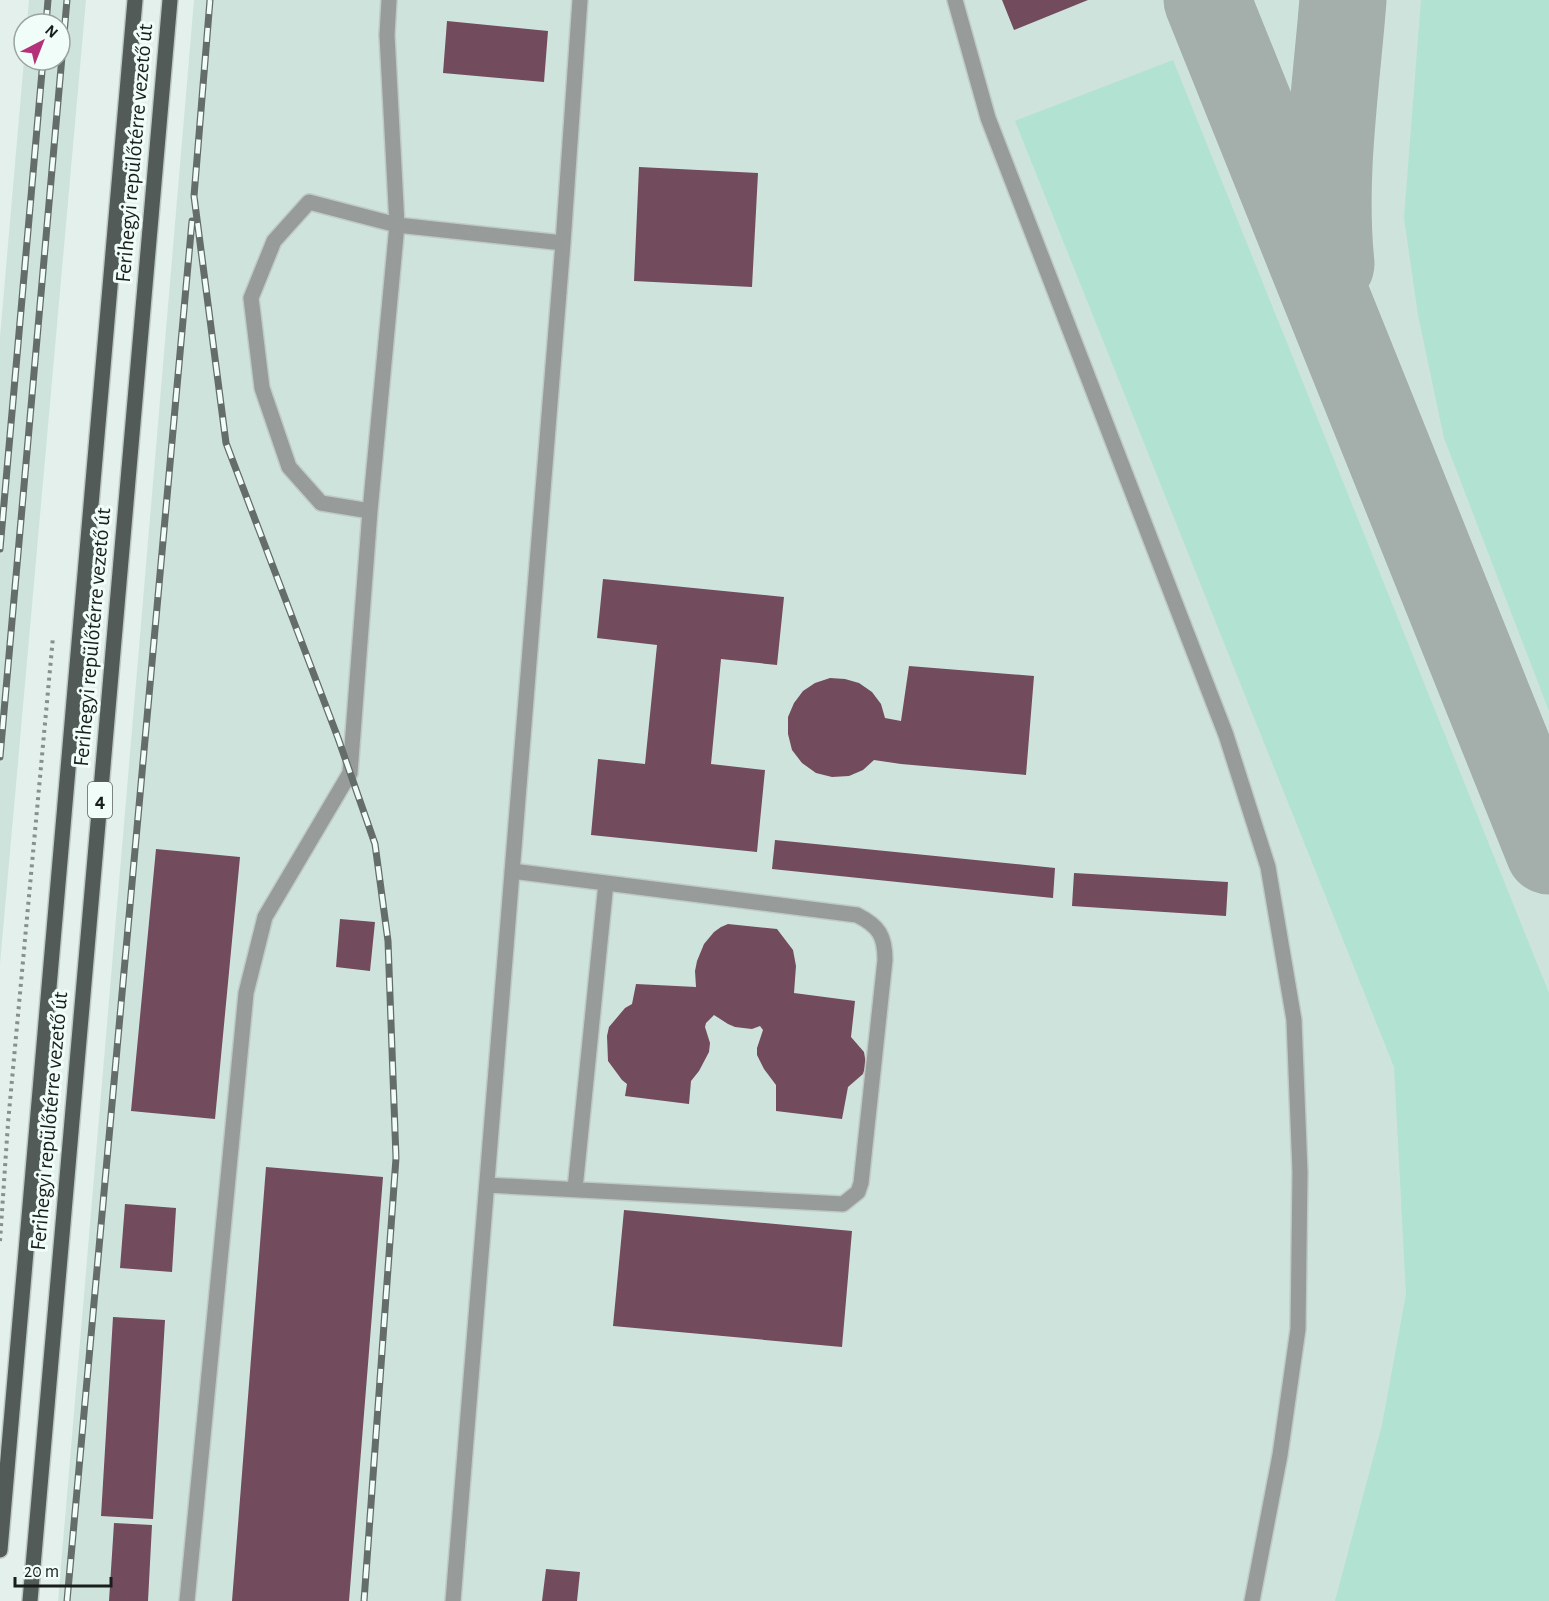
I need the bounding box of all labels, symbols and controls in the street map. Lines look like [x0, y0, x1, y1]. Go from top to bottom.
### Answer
north arrow [12, 12, 72, 72]
text: N [42, 22, 61, 41]
street label: Ferihegyi repülőtérre vezető út [112, 23, 156, 283]
street label: Ferihegyi repülőtérre vezető út [70, 507, 114, 767]
road number: 4 [88, 782, 112, 818]
street label: Ferihegyi repülőtérre vezető út [27, 991, 71, 1251]
scale bar [15, 1550, 111, 1588]
text: 20 m [24, 1563, 59, 1581]

